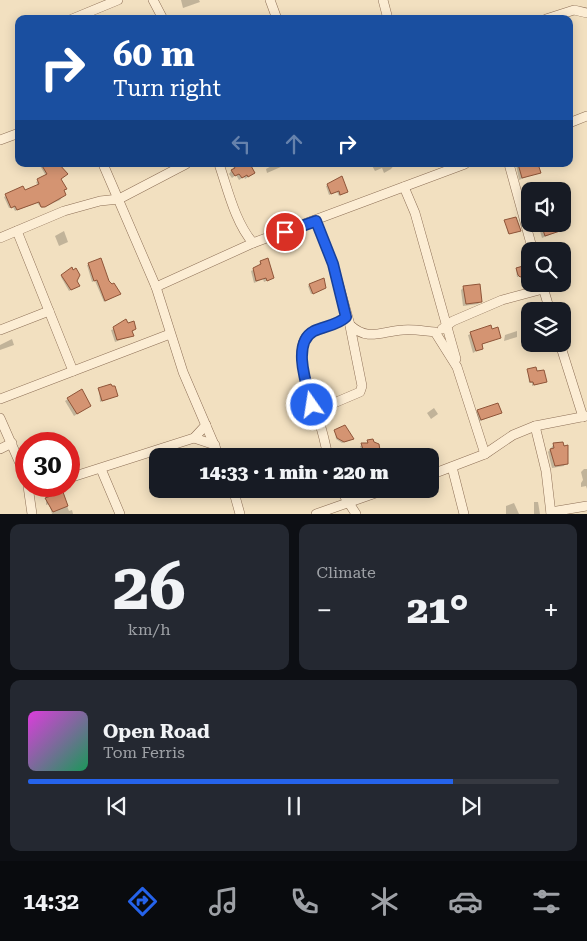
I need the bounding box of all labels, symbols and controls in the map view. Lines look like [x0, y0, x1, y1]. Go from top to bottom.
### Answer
text: 60 m [113, 34, 195, 75]
icon: right [30, 35, 95, 100]
text: Turn right [113, 76, 221, 101]
icon: left [227, 130, 255, 158]
icon: ahead [280, 130, 308, 158]
icon: right [333, 130, 361, 158]
map controls [521, 182, 571, 352]
button: sound [521, 182, 571, 232]
pin [264, 211, 306, 253]
icon: arrive [271, 218, 299, 246]
button: search [521, 242, 571, 292]
button: layers [521, 302, 571, 352]
position arrow [285, 378, 337, 430]
speed limit sign: 30 [15, 432, 80, 497]
text: 14:33 · 1 min · 220 m [199, 461, 389, 484]
text: 26 [113, 549, 186, 625]
text: Climate [317, 563, 376, 582]
text: 21° [407, 588, 469, 632]
text: − [317, 594, 332, 627]
text: + [543, 594, 559, 627]
text: km/h [128, 620, 171, 639]
text: Open Road [103, 720, 210, 743]
text: Tom Ferris [103, 743, 185, 762]
icon: previous [103, 792, 131, 820]
icon: pause [280, 792, 308, 820]
icon: next [457, 792, 485, 820]
icon: directions [125, 884, 160, 919]
icon: music [206, 884, 241, 919]
icon: phone [287, 884, 322, 919]
icon: climate [367, 884, 402, 919]
icon: car [448, 884, 483, 919]
icon: filters [529, 884, 564, 919]
text: 14:32 [23, 889, 79, 914]

